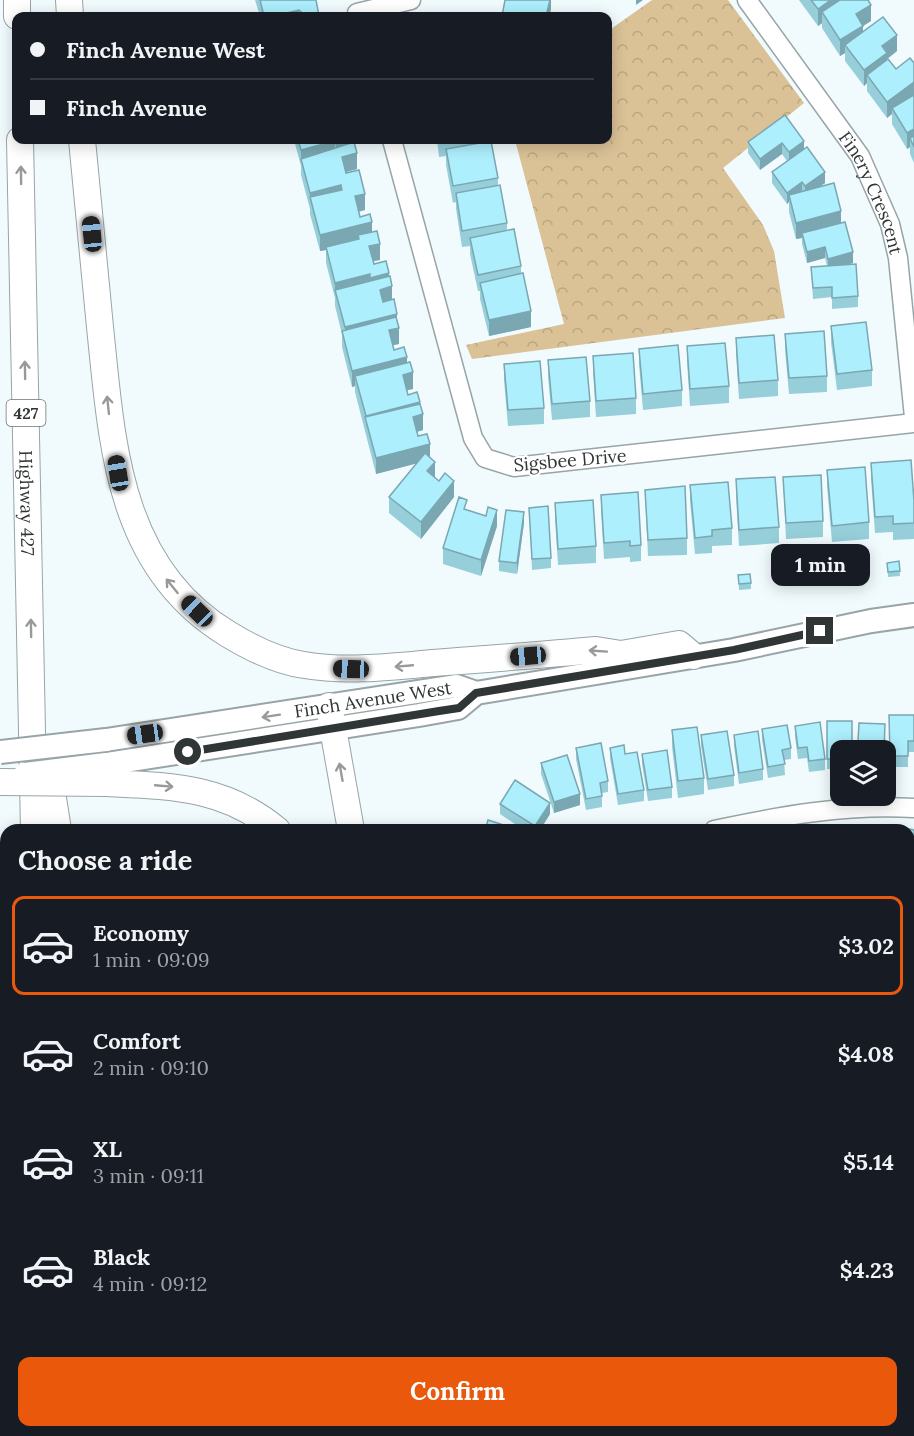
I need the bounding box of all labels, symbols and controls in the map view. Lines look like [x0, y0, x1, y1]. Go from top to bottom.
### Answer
text: Finch Avenue West [66, 36, 265, 64]
text: Finch Avenue [66, 94, 207, 122]
street label: Finery Crescent [834, 126, 908, 257]
one-way arrow [15, 165, 26, 185]
car [81, 215, 103, 253]
one-way arrow [20, 360, 31, 380]
one-way arrow [102, 395, 113, 415]
road number: 427 [6, 400, 46, 426]
street label: Sigsbee Drive [513, 444, 628, 476]
street label: Highway 427 [15, 450, 40, 556]
car [106, 454, 130, 492]
callout: 1 min [770, 544, 870, 586]
text: 1 min [795, 552, 846, 577]
one-way arrow [165, 578, 178, 594]
car [178, 592, 216, 630]
route end [806, 617, 833, 644]
one-way arrow [26, 618, 37, 638]
car [509, 645, 547, 667]
one-way arrow [589, 646, 609, 657]
car [333, 659, 369, 679]
one-way arrow [395, 661, 415, 672]
street label: Finch Avenue West [292, 675, 453, 722]
one-way arrow [262, 710, 282, 721]
car [126, 723, 164, 745]
route start [174, 738, 201, 765]
map controls [830, 740, 896, 806]
button: layers [830, 740, 896, 806]
one-way arrow [335, 762, 346, 782]
one-way arrow [154, 781, 173, 792]
text: Choose a ride [18, 843, 192, 877]
icon: car [21, 919, 75, 973]
text: Economy [93, 919, 189, 947]
text: $3.02 [838, 932, 894, 960]
text: 1 min · 09:09 [93, 947, 210, 972]
icon: car [21, 1027, 75, 1081]
text: Comfort [93, 1027, 181, 1055]
text: $4.08 [838, 1040, 894, 1068]
text: 2 min · 09:10 [93, 1055, 209, 1080]
icon: car [21, 1135, 75, 1189]
text: XL [93, 1135, 122, 1163]
text: $5.14 [843, 1148, 894, 1176]
text: 3 min · 09:11 [93, 1163, 204, 1188]
icon: car [21, 1243, 75, 1297]
text: Black [93, 1243, 150, 1271]
text: $4.23 [840, 1256, 894, 1284]
text: 4 min · 09:12 [93, 1271, 207, 1296]
button: Confirm [18, 1357, 897, 1426]

